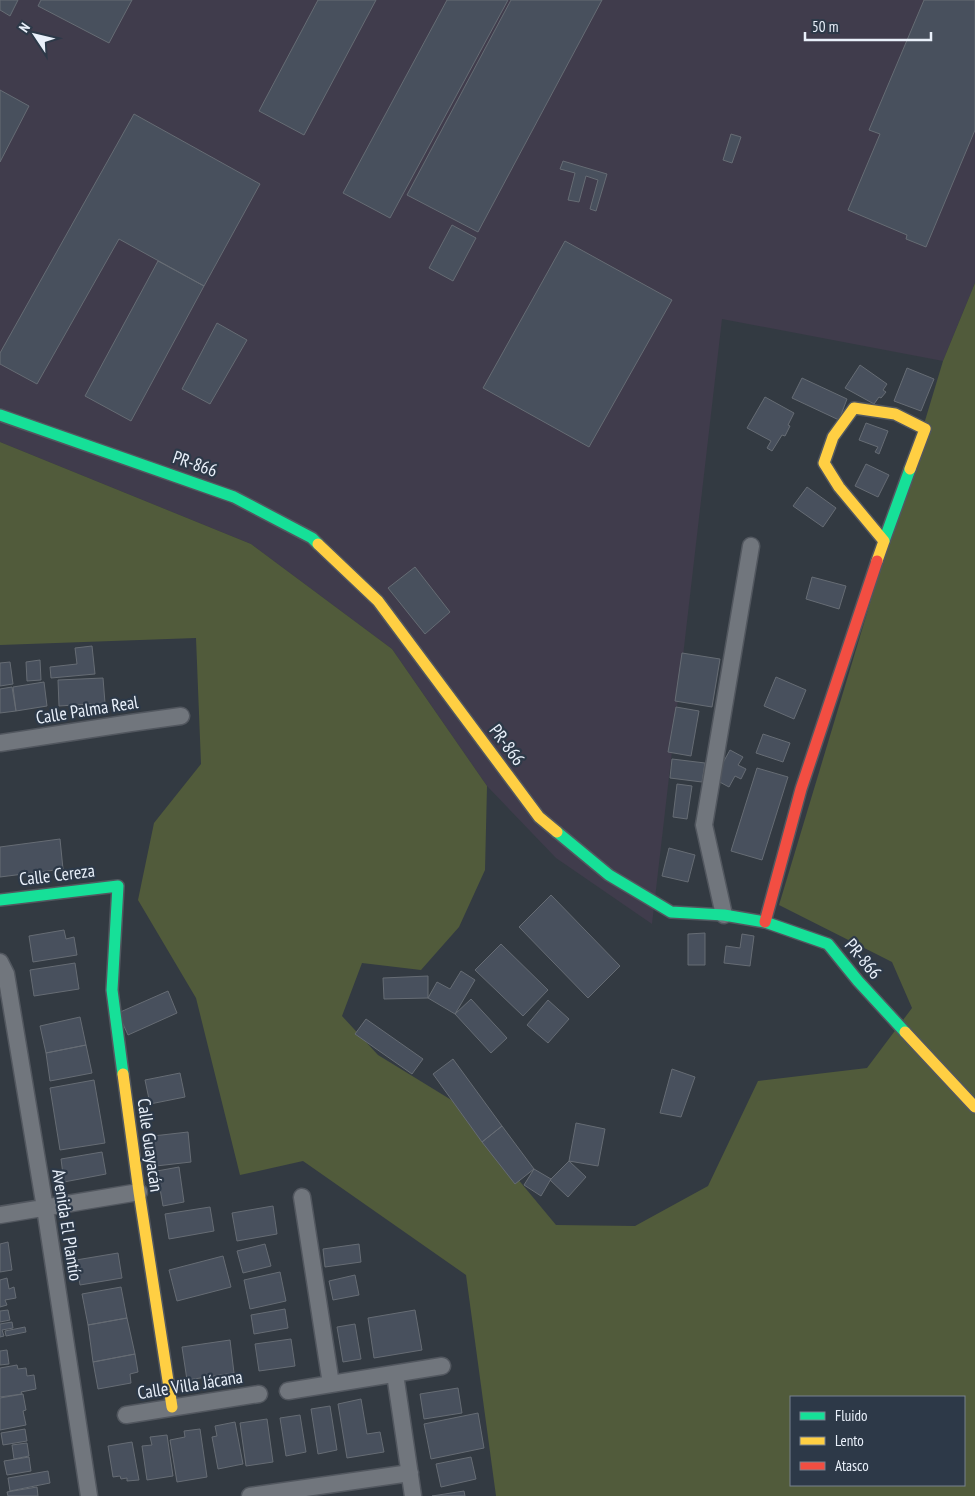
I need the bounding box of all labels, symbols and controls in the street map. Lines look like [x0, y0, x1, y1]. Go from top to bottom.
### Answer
north arrow [10, 10, 60, 60]
scale bar [805, 10, 931, 42]
text: 50 m [812, 17, 838, 36]
text: N [15, 19, 34, 36]
street label: PR-866 [170, 445, 221, 482]
street label: Calle Palma Real [34, 690, 141, 729]
street label: PR-866 [484, 720, 530, 770]
street label: Calle Cereza [18, 858, 96, 891]
street label: PR-866 [840, 934, 887, 984]
street label: Calle Guayacán [133, 1097, 168, 1193]
street label: Avenida El Plantío [47, 1167, 88, 1283]
street label: Calle Villa Jácana [136, 1365, 244, 1404]
legend [790, 1396, 965, 1486]
text: Fluido [835, 1406, 867, 1425]
text: Lento [835, 1431, 864, 1450]
text: Atasco [835, 1456, 869, 1475]

